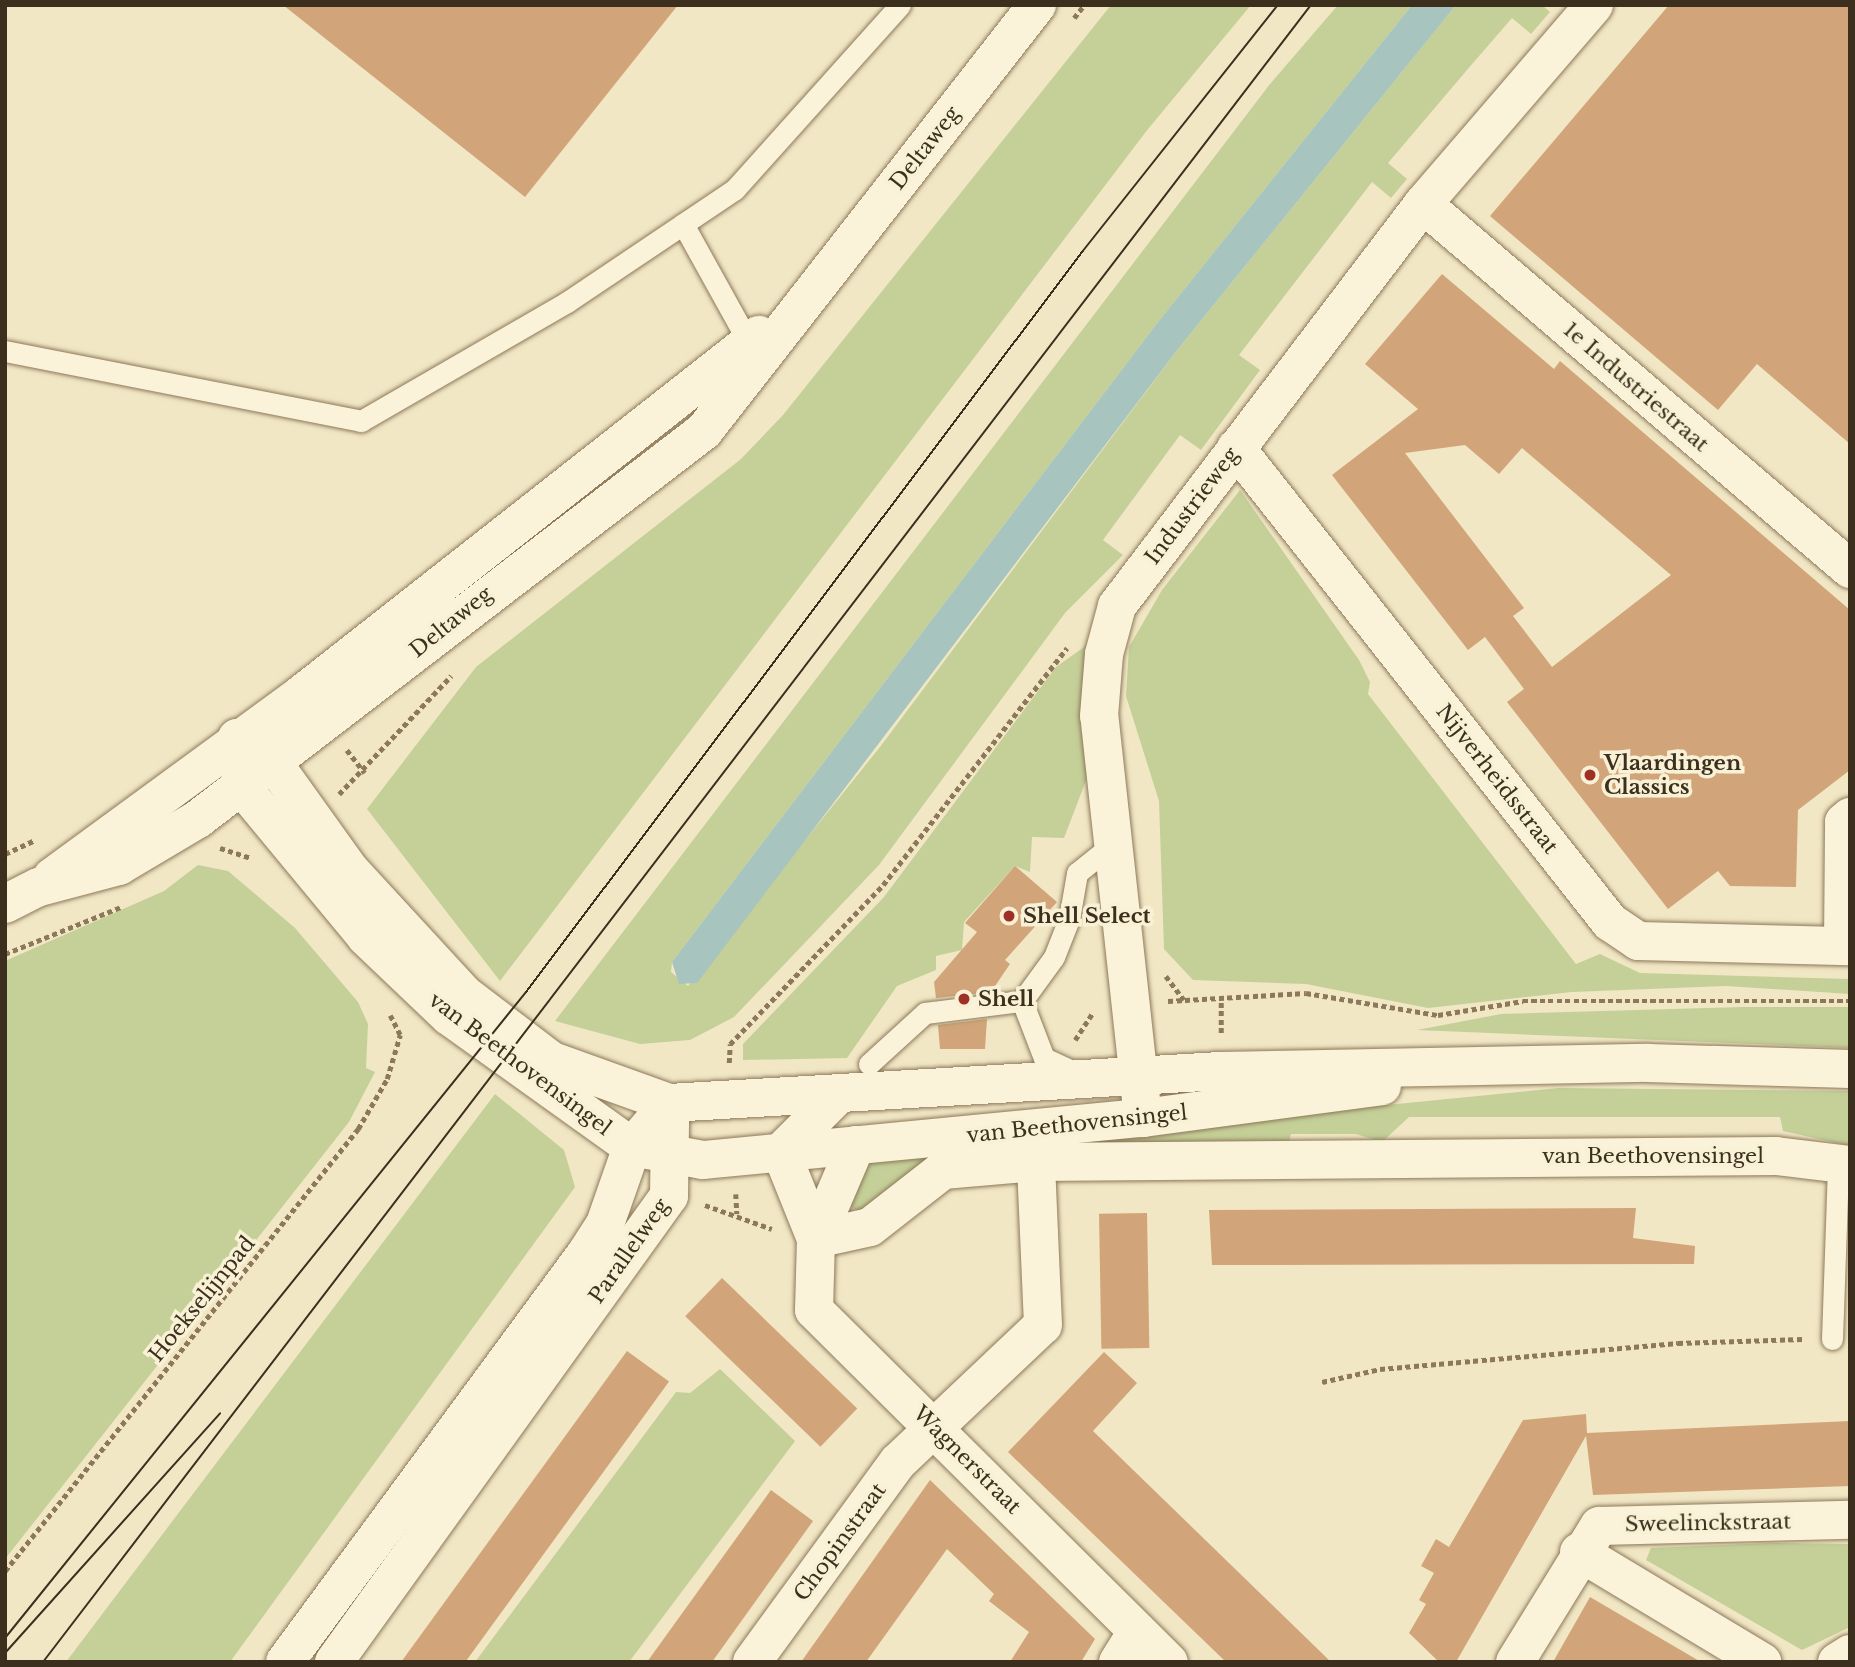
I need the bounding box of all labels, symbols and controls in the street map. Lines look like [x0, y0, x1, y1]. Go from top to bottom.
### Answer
street label: Deltaweg [885, 101, 965, 195]
street label: 1e Industriestraat [1558, 317, 1714, 457]
street label: Industrieweg [1140, 443, 1244, 569]
street label: Deltaweg [405, 581, 497, 663]
street label: Nijverheidsstraat [1431, 699, 1563, 859]
place label: Vlaardingen Classics [1604, 750, 1741, 800]
marker: Vlaardingen Classics [1582, 767, 1598, 783]
place label: Shell Select [1023, 903, 1151, 929]
marker: Shell Select [1001, 908, 1017, 924]
place label: Shell [978, 986, 1034, 1012]
street label: van Beethovensingel [424, 987, 616, 1141]
marker: Shell [956, 991, 972, 1007]
street label: van Beethovensingel [965, 1100, 1189, 1148]
street label: van Beethovensingel [1542, 1143, 1764, 1169]
street label: Parallelweg [584, 1194, 674, 1308]
street label: Hoekselijnpad [144, 1231, 260, 1367]
street label: Wagnerstraat [908, 1401, 1026, 1519]
street label: Chopinstraat [789, 1478, 891, 1606]
street label: Sweelinckstraat [1625, 1509, 1791, 1537]

